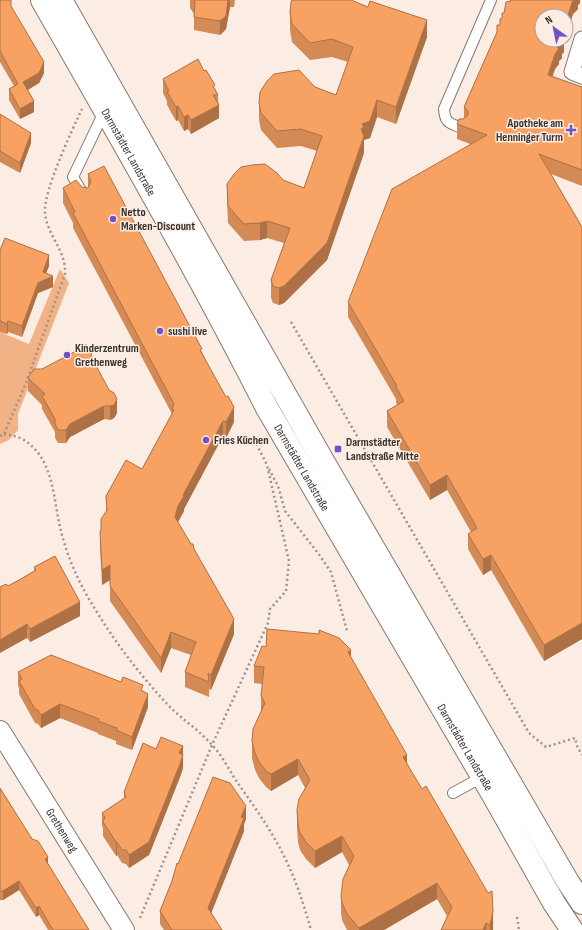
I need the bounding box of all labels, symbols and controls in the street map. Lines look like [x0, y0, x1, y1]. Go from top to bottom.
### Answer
north arrow [534, 8, 574, 48]
text: N [543, 13, 555, 27]
street label: Darmstädter Landstraße [97, 106, 159, 199]
place label: Apotheke am Henninger Turm [496, 116, 563, 145]
marker: Apotheke am Henninger Turm [566, 125, 576, 135]
place label: Netto Marken-Discount [121, 205, 195, 234]
marker: Netto Marken-Discount [108, 214, 118, 224]
place label: sushi live [168, 324, 207, 339]
marker: sushi live [155, 326, 165, 336]
place label: Kinderzentrum Grethenweg [75, 341, 139, 370]
marker: Kinderzentrum Grethenweg [62, 350, 72, 360]
street label: Darmstädter Landstraße [270, 422, 333, 514]
place label: Fries Küchen [214, 433, 269, 448]
marker: Fries Küchen [201, 435, 211, 445]
place label: Darmstädter Landstraße Mitte [346, 435, 419, 464]
marker: Darmstädter Landstraße Mitte [333, 444, 343, 454]
street label: Darmstädter Landstraße [434, 702, 496, 794]
street label: Grethenweg [42, 806, 81, 856]

